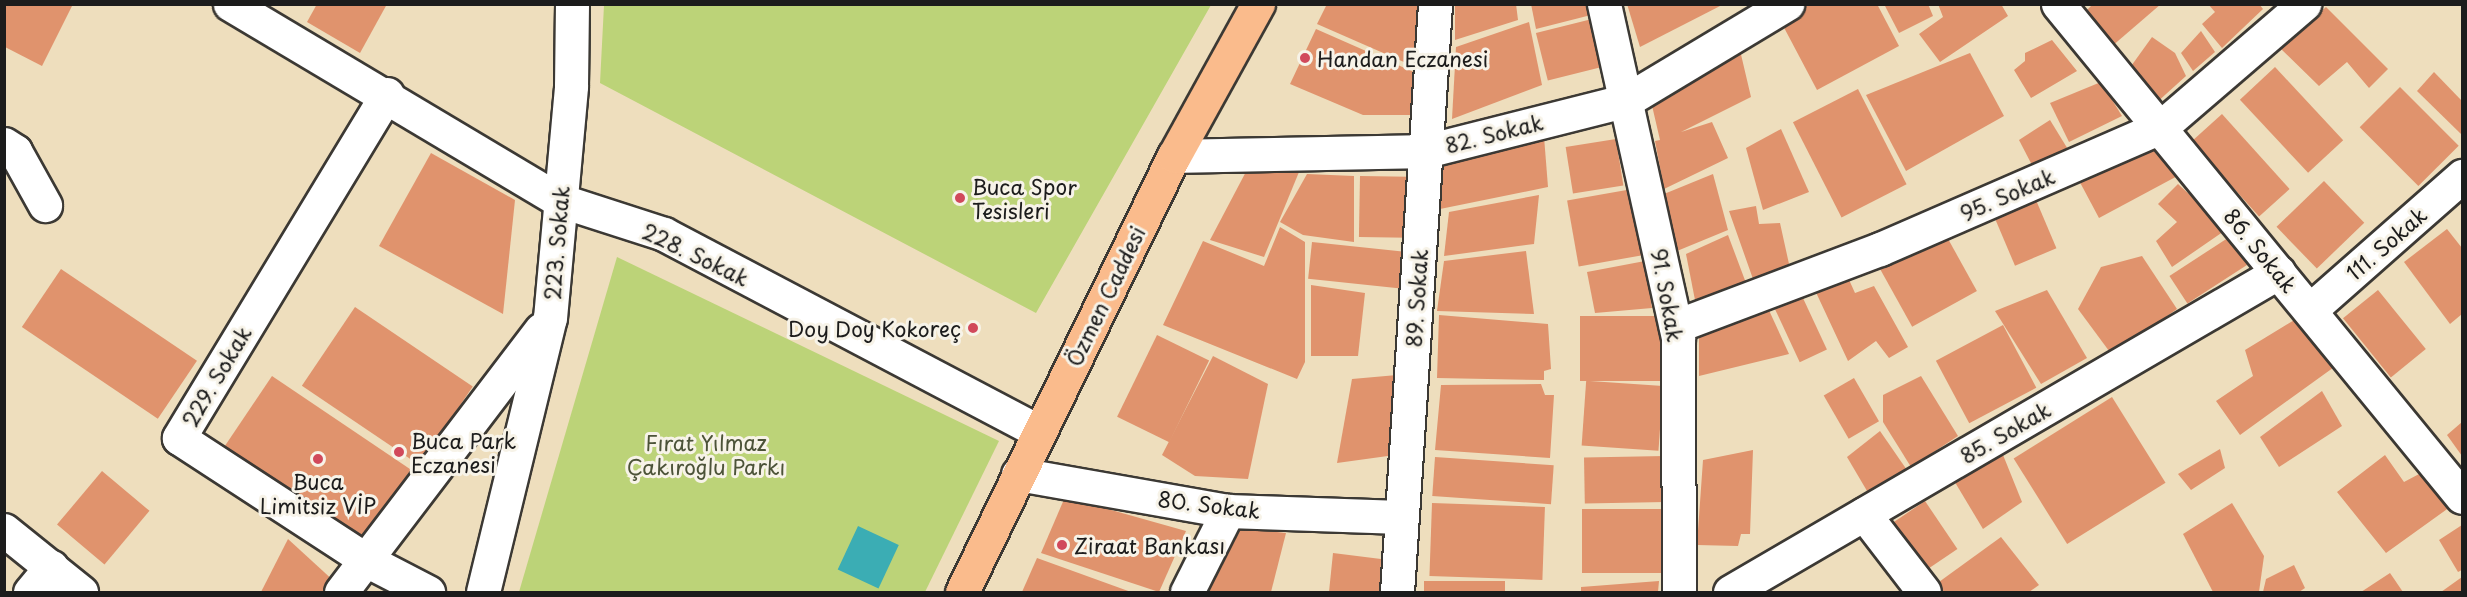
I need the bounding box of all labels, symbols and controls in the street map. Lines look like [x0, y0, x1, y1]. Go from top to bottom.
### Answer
place label: Handan Eczanesi [1317, 45, 1489, 71]
marker: Handan Eczanesi [1298, 51, 1312, 65]
street label: 82. Sokak [1442, 109, 1546, 157]
street label: 95. Sokak [1956, 163, 2058, 225]
place label: Buca Spor Tesisleri [972, 173, 1076, 223]
street label: 223. Sokak [538, 183, 574, 303]
marker: Buca Spor Tesisleri [953, 191, 967, 205]
street label: 111. Sokak [2340, 200, 2432, 286]
street label: 86. Sokak [2219, 202, 2303, 298]
street label: 228. Sokak [638, 217, 754, 291]
street label: Özmen Caddesi [1060, 221, 1150, 371]
street label: 91. Sokak [1647, 245, 1689, 345]
street label: 89. Sokak [1400, 248, 1432, 348]
place label: Doy Doy Kokoreç [786, 315, 961, 341]
street label: 229. Sokak [176, 320, 256, 432]
marker: Doy Doy Kokoreç [966, 321, 980, 335]
street label: 85. Sokak [1955, 396, 2055, 468]
place label: Buca Park Eczanesi [411, 427, 516, 477]
park label: Fırat Yılmaz Çakıroğlu Parkı [627, 429, 785, 479]
marker: Buca Park Eczanesi [392, 445, 406, 459]
marker: Buca Limitsiz VİP [311, 452, 325, 466]
place label: Buca Limitsiz VİP [260, 468, 376, 518]
street label: 80. Sokak [1156, 485, 1262, 523]
place label: Ziraat Bankası [1074, 532, 1226, 558]
marker: Ziraat Bankası [1055, 538, 1069, 552]

